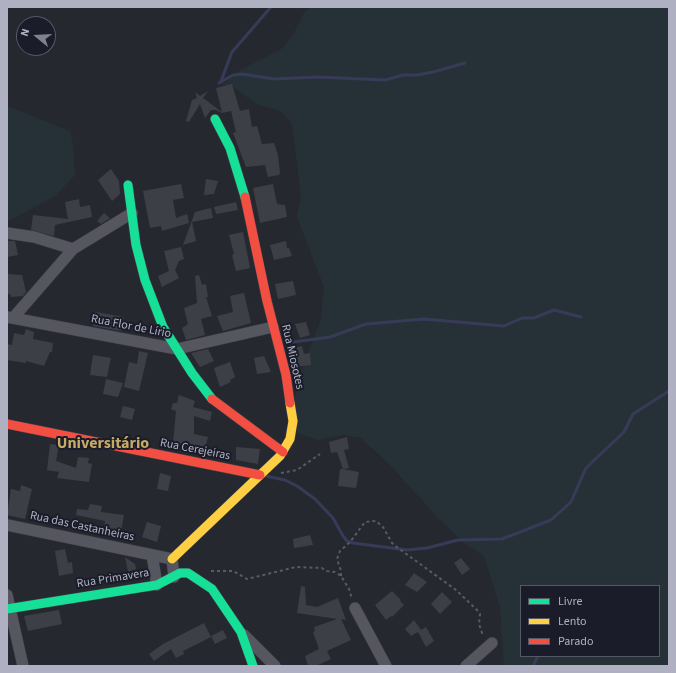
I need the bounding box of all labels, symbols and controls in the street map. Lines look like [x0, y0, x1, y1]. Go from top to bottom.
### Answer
north arrow [16, 16, 56, 56]
text: N [17, 27, 33, 38]
street label: Rua Flor de Lírio [90, 312, 172, 342]
street label: Rua Miosotes [278, 323, 306, 391]
district label: Universitário [57, 434, 149, 454]
street label: Rua Cerejeiras [159, 436, 231, 464]
street label: Rua das Castanheiras [28, 509, 136, 545]
street label: Rua Primavera [76, 566, 150, 592]
legend [520, 585, 660, 657]
text: Livre [558, 593, 582, 610]
text: Lento [558, 613, 587, 630]
text: Parado [558, 633, 593, 650]

